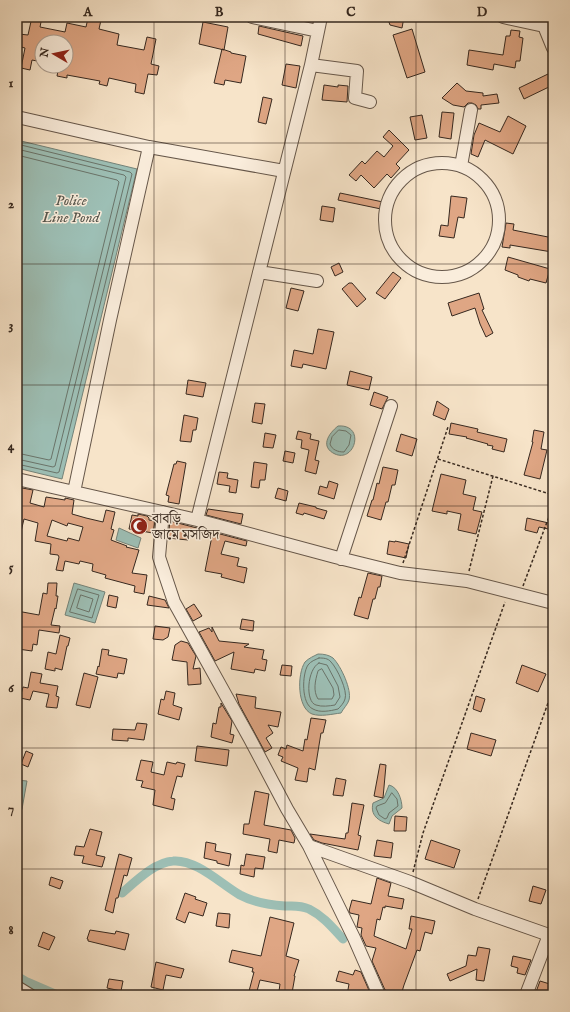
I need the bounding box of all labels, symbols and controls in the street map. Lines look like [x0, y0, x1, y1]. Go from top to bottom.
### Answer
text: A [83, 4, 94, 21]
text: B [215, 4, 224, 21]
text: C [346, 4, 356, 21]
text: D [477, 4, 488, 21]
north arrow [34, 34, 74, 74]
text: N [37, 46, 53, 59]
text: 1 [9, 75, 14, 92]
water label: Police Line Pond [41, 191, 101, 227]
text: 2 [8, 196, 14, 213]
text: 3 [9, 317, 14, 334]
text: 4 [8, 438, 15, 455]
place label: বাবড়ি জামে মসজিদ [151, 510, 220, 544]
mosque icon: বাবড়ি জামে মসজিদ [129, 516, 149, 536]
text: 5 [9, 559, 14, 576]
text: 6 [8, 680, 14, 697]
text: 7 [8, 801, 14, 818]
text: 8 [8, 922, 14, 939]

